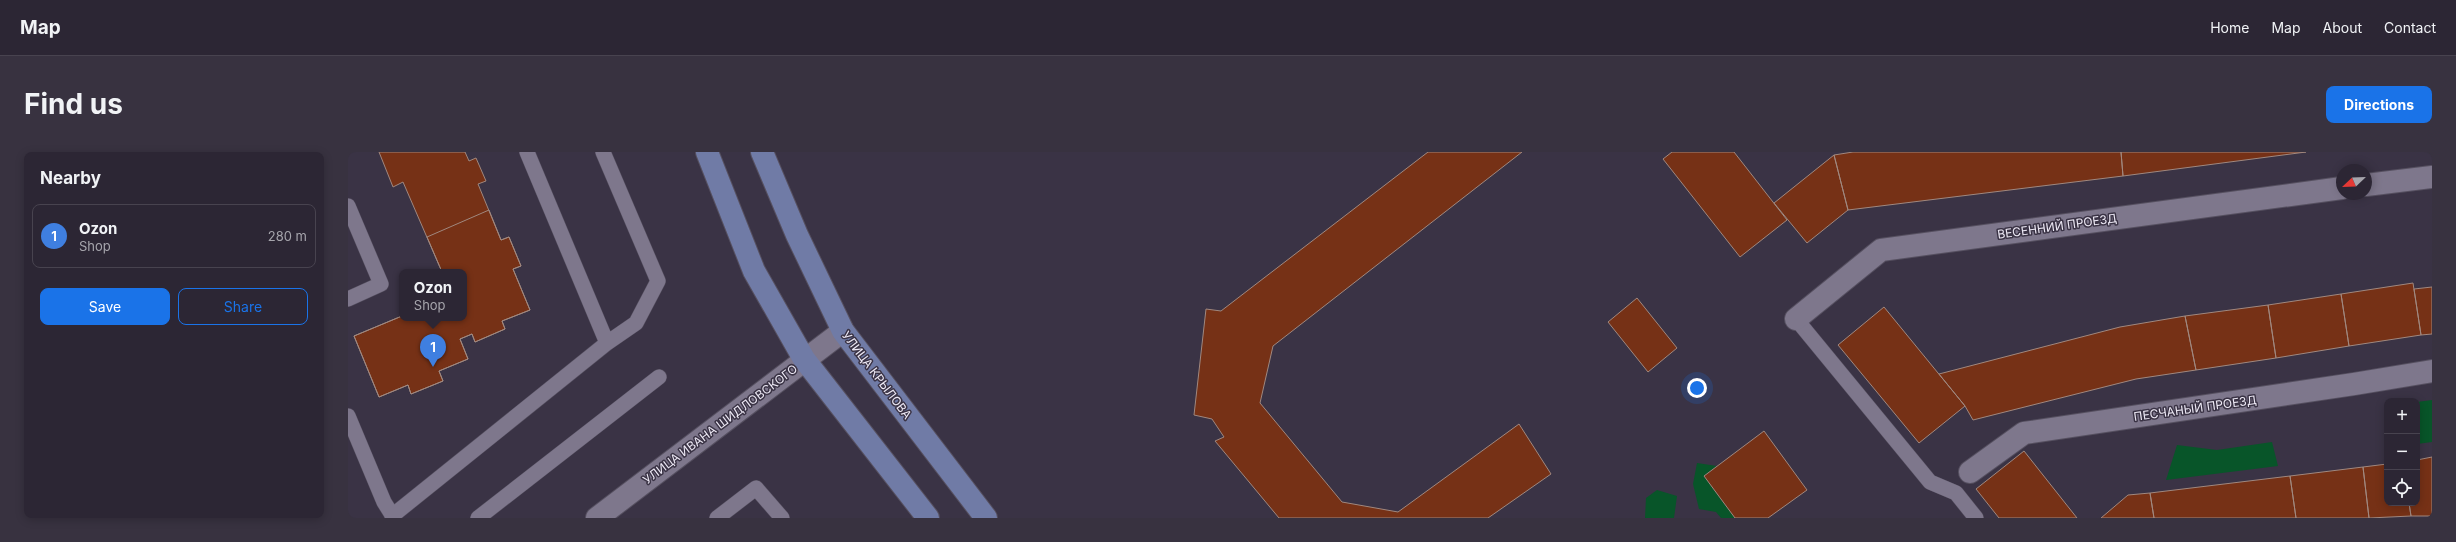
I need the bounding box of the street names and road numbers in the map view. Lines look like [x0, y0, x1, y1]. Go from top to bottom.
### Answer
street label: ВЕСЕННИЙ ПРОЕЗД [1996, 210, 2118, 242]
street label: УЛИЦА КРЫЛОВА [839, 328, 915, 422]
street label: УЛИЦА ИВАНА ШИДЛОВСКОГО [640, 361, 800, 487]
street label: ПЕСЧАНЫЙ ПРОЕЗД [2133, 392, 2257, 424]

